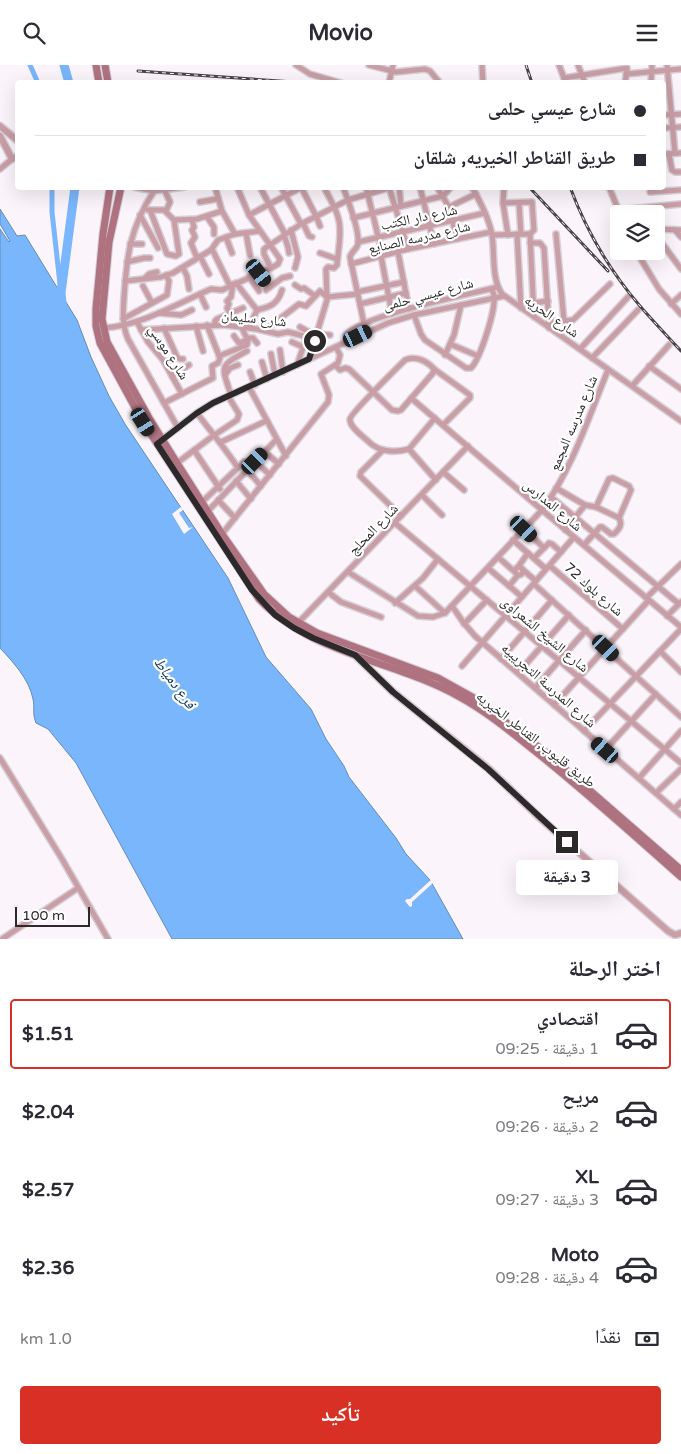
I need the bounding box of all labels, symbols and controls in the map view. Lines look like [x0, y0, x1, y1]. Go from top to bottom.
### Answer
icon: search [20, 19, 48, 47]
icon: menu [633, 19, 661, 47]
text: Movio [308, 20, 373, 46]
text: شارع عيسي حلمى [488, 98, 616, 120]
text: طريق القناطر الخيريه, شلقان [414, 147, 616, 169]
street label: شارع دار الكتب [379, 201, 459, 235]
map controls [610, 205, 665, 260]
button: layers [610, 205, 665, 260]
street label: شارع مدرسه الصنايع [366, 217, 472, 258]
car [243, 257, 274, 289]
street label: شارع عيسي حلمى [381, 274, 476, 317]
street label: شارع الحريه [521, 291, 582, 342]
street label: شارع سليمان [220, 307, 287, 331]
street label: شارع موسي [142, 322, 193, 384]
car [341, 323, 374, 349]
route start [304, 330, 326, 352]
street label: شارع مدرسه المجمع [546, 373, 602, 474]
car [128, 405, 157, 439]
car [239, 445, 270, 477]
street label: شارع المدارس [519, 476, 586, 536]
street label: شارع المحلج [345, 500, 403, 559]
car [507, 513, 540, 545]
street label: شارع بلوك 72 [560, 559, 627, 621]
street label: شارع الشيخ الشعراوى [497, 593, 592, 677]
car [589, 632, 622, 664]
street label: شارع المدرسة التجريبيه [497, 640, 600, 732]
water label: فرع دمياط [150, 654, 200, 714]
street label: طريق قليوب, القناطر الخيريه [472, 688, 599, 792]
car [588, 734, 621, 766]
route end [556, 831, 578, 853]
callout: 3 دقيقة [516, 859, 618, 895]
text: 3 دقيقة [543, 867, 591, 887]
scale bar [15, 904, 90, 927]
text: 100 m [22, 907, 65, 924]
text: اختر الرحلة [569, 956, 661, 982]
text: اقتصادي [537, 1008, 599, 1030]
icon: car [614, 1012, 659, 1057]
text: $1.51 [22, 1023, 74, 1045]
text: 1 دقيقة · 09:25 [495, 1039, 599, 1059]
text: مريح [562, 1086, 599, 1108]
icon: car [614, 1090, 659, 1135]
text: $2.04 [22, 1101, 74, 1123]
text: 2 دقيقة · 09:26 [495, 1117, 599, 1137]
text: XL [575, 1166, 599, 1188]
icon: car [614, 1168, 659, 1213]
text: $2.57 [22, 1179, 74, 1201]
text: 3 دقيقة · 09:27 [495, 1190, 599, 1210]
text: Moto [551, 1244, 599, 1266]
icon: car [614, 1246, 659, 1291]
text: $2.36 [22, 1257, 74, 1279]
text: 4 دقيقة · 09:28 [495, 1268, 599, 1288]
icon: cash [633, 1325, 661, 1353]
text: نقدًا [595, 1326, 621, 1348]
text: 1.0 km [20, 1329, 72, 1349]
button: تأكيد [20, 1386, 661, 1444]

